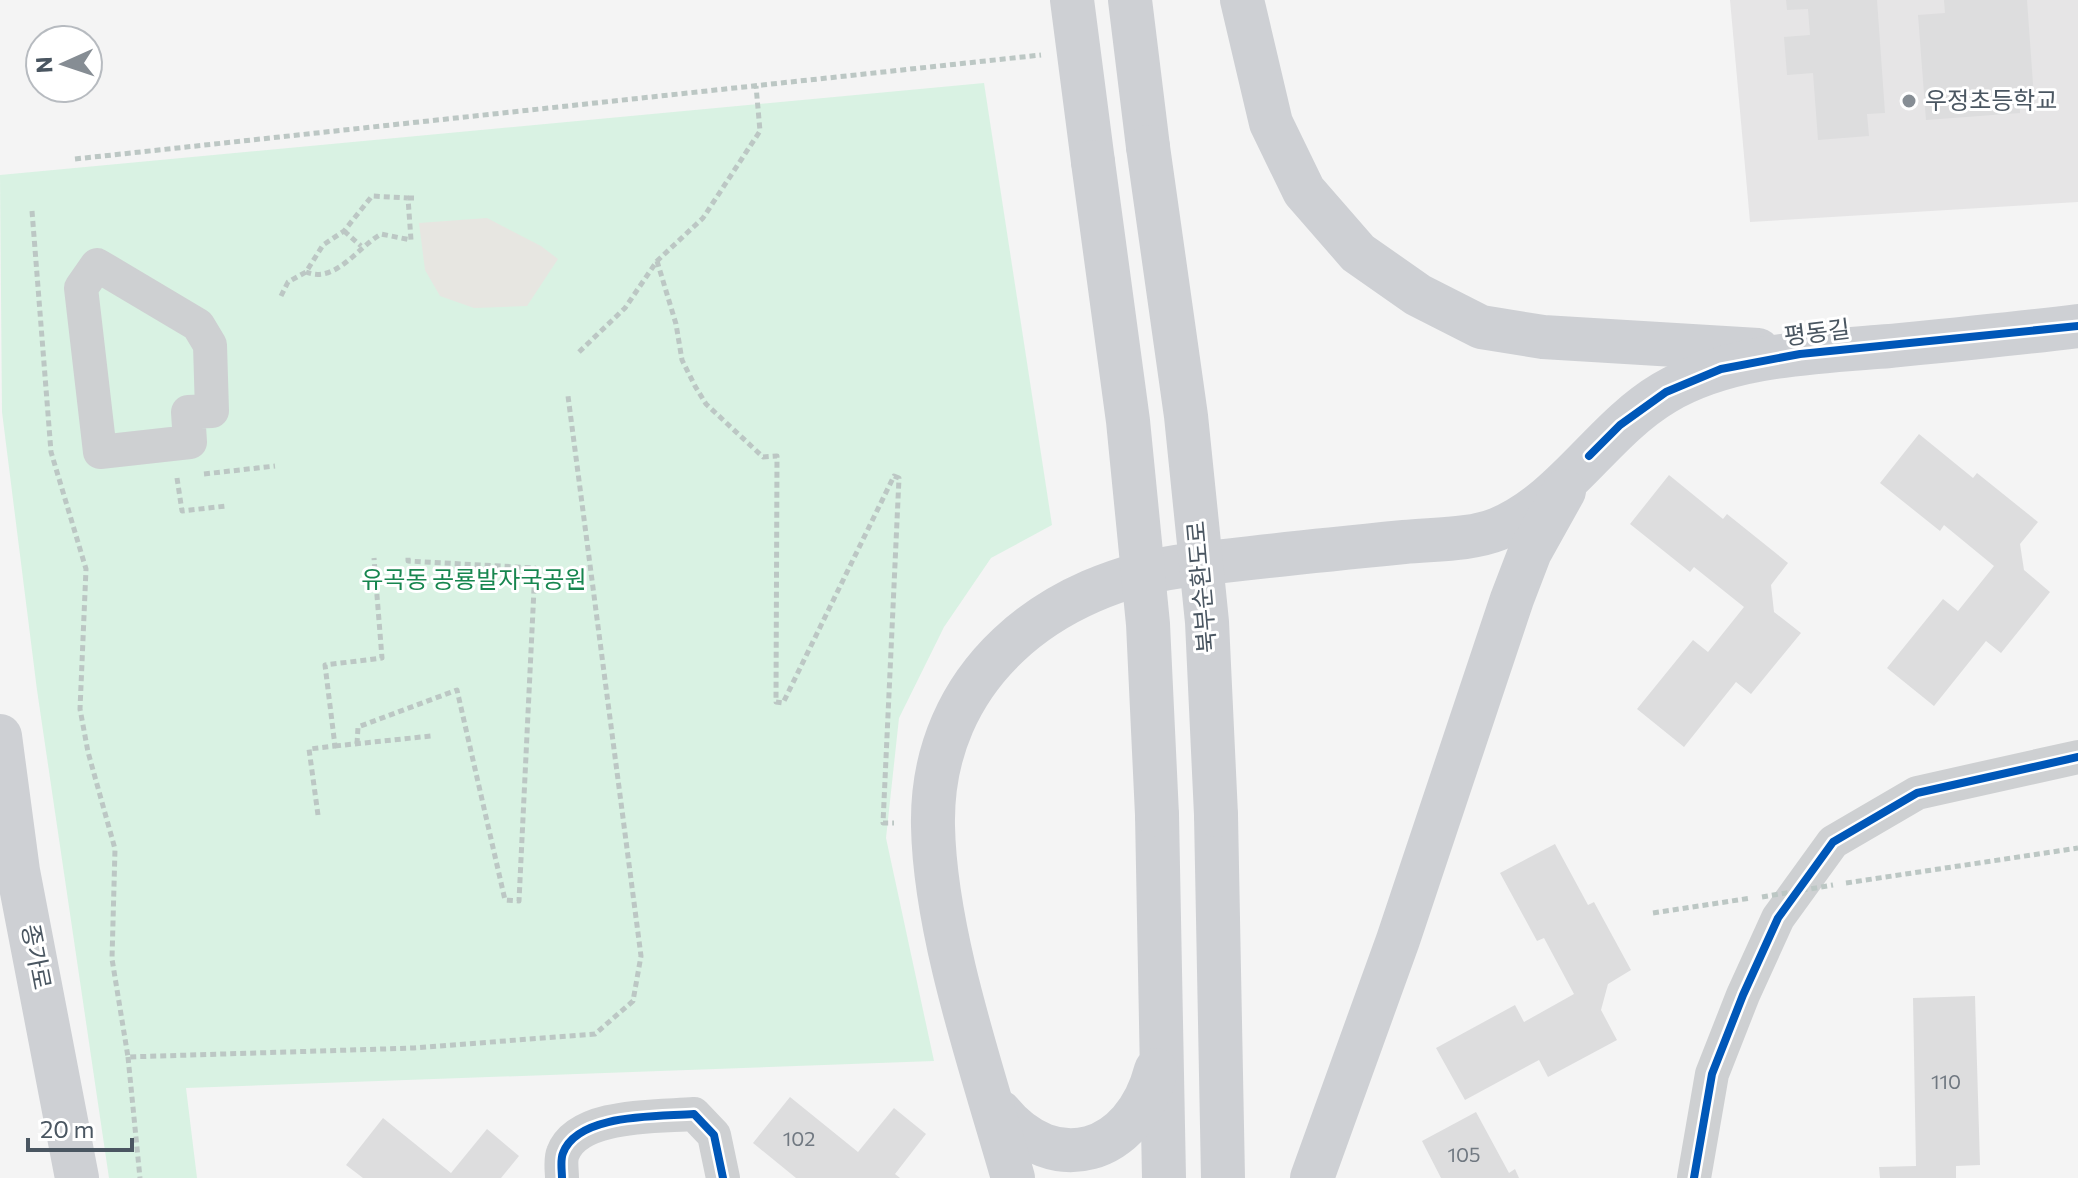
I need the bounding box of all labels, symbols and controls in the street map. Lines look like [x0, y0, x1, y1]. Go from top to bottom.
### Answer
north arrow [24, 24, 104, 104]
text: N [30, 56, 57, 74]
place label: 우정초등학교 [1925, 85, 2057, 114]
marker: 우정초등학교 [1900, 92, 1918, 110]
street label: 평동길 [1782, 313, 1851, 350]
street label: 북부순환도로 [1180, 520, 1221, 654]
park label: 유곡동 공룡발자국공원 [361, 564, 587, 593]
street label: 종가로 [17, 921, 58, 992]
house number: 110 [1931, 1069, 1961, 1093]
scale bar [28, 1102, 132, 1152]
text: 20 m [40, 1114, 94, 1143]
house number: 102 [783, 1126, 815, 1150]
house number: 105 [1447, 1142, 1481, 1166]

